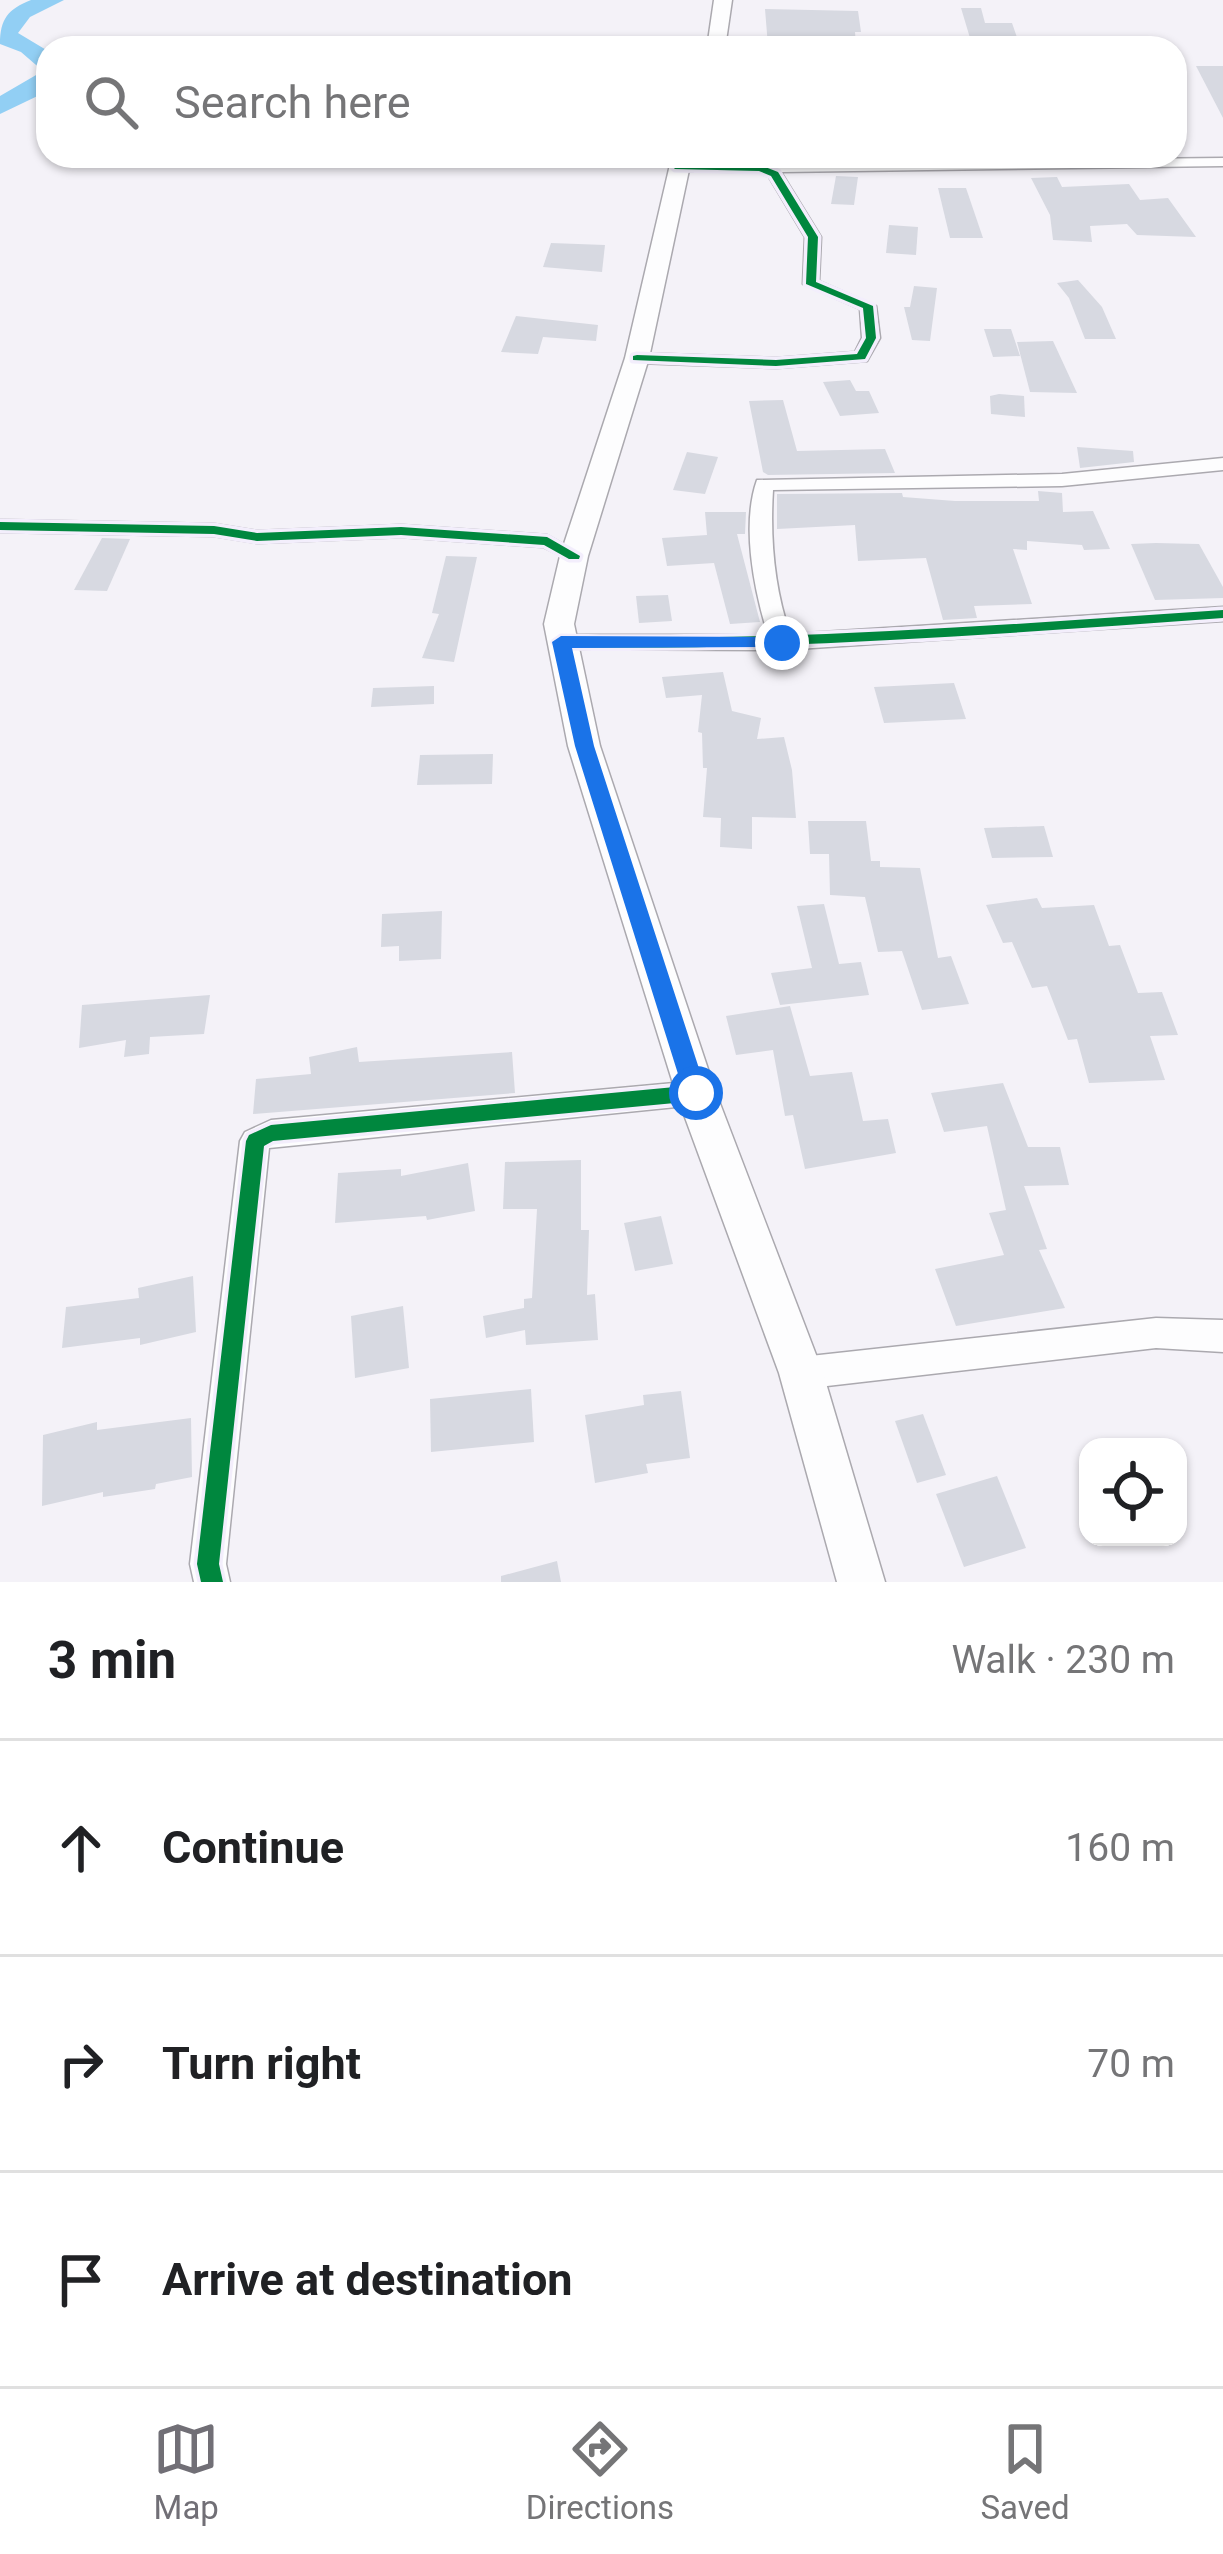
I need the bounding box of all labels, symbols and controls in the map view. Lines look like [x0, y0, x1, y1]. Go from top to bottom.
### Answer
search box [36, 36, 1187, 168]
icon: search [78, 69, 144, 135]
text: Search here [174, 76, 411, 129]
route end [755, 616, 809, 670]
route start [669, 1066, 723, 1120]
map controls [1079, 1438, 1187, 1546]
button: locate [1079, 1438, 1187, 1546]
text: 3 min [48, 1631, 176, 1690]
text: Walk · 230 m [951, 1637, 1175, 1683]
icon: ahead [48, 1815, 114, 1881]
text: Continue [162, 1821, 344, 1874]
text: 160 m [1065, 1825, 1175, 1871]
icon: right [48, 2031, 114, 2097]
text: Turn right [162, 2037, 361, 2090]
text: 70 m [1087, 2041, 1175, 2087]
icon: arrive [48, 2247, 114, 2313]
text: Arrive at destination [162, 2253, 573, 2306]
tab: Map [153, 2416, 219, 2527]
tab: Directions [526, 2416, 674, 2527]
tab: Saved [981, 2416, 1070, 2527]

